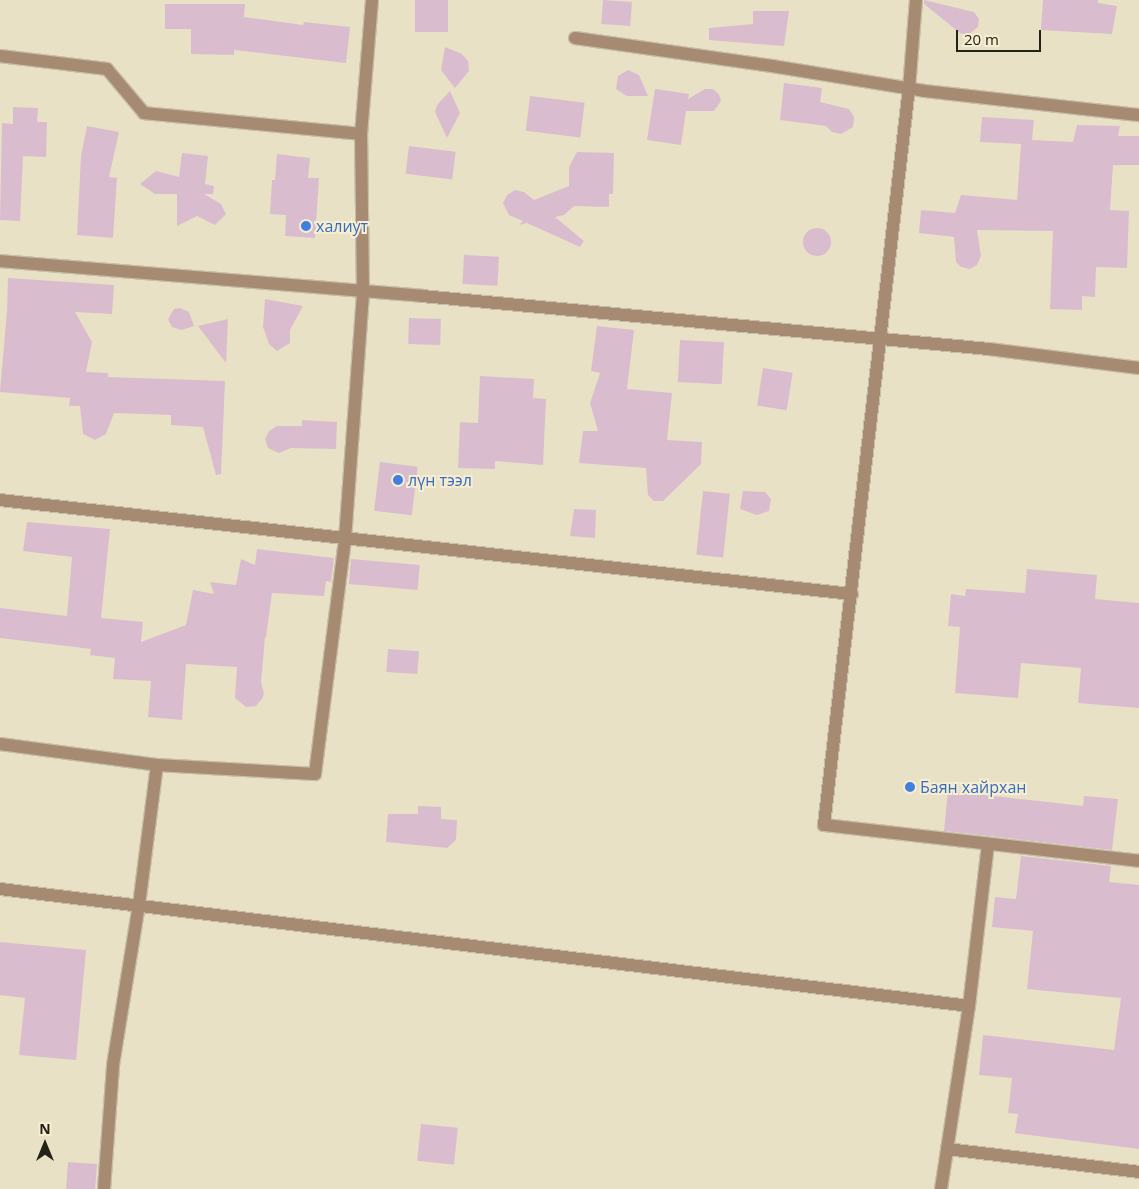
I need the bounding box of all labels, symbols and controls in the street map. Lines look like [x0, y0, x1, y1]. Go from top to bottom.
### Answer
scale bar [959, 20, 1044, 52]
text: 20 m [964, 29, 999, 49]
place label: халиут [316, 216, 368, 236]
marker: халиут [300, 220, 312, 232]
place label: лүн тээл [408, 470, 472, 490]
marker: лүн тээл [392, 474, 404, 486]
place label: Баян хайрхан [920, 777, 1026, 797]
marker: Баян хайрхан [904, 781, 916, 793]
north arrow [20, 1119, 70, 1169]
text: N [39, 1119, 51, 1138]

